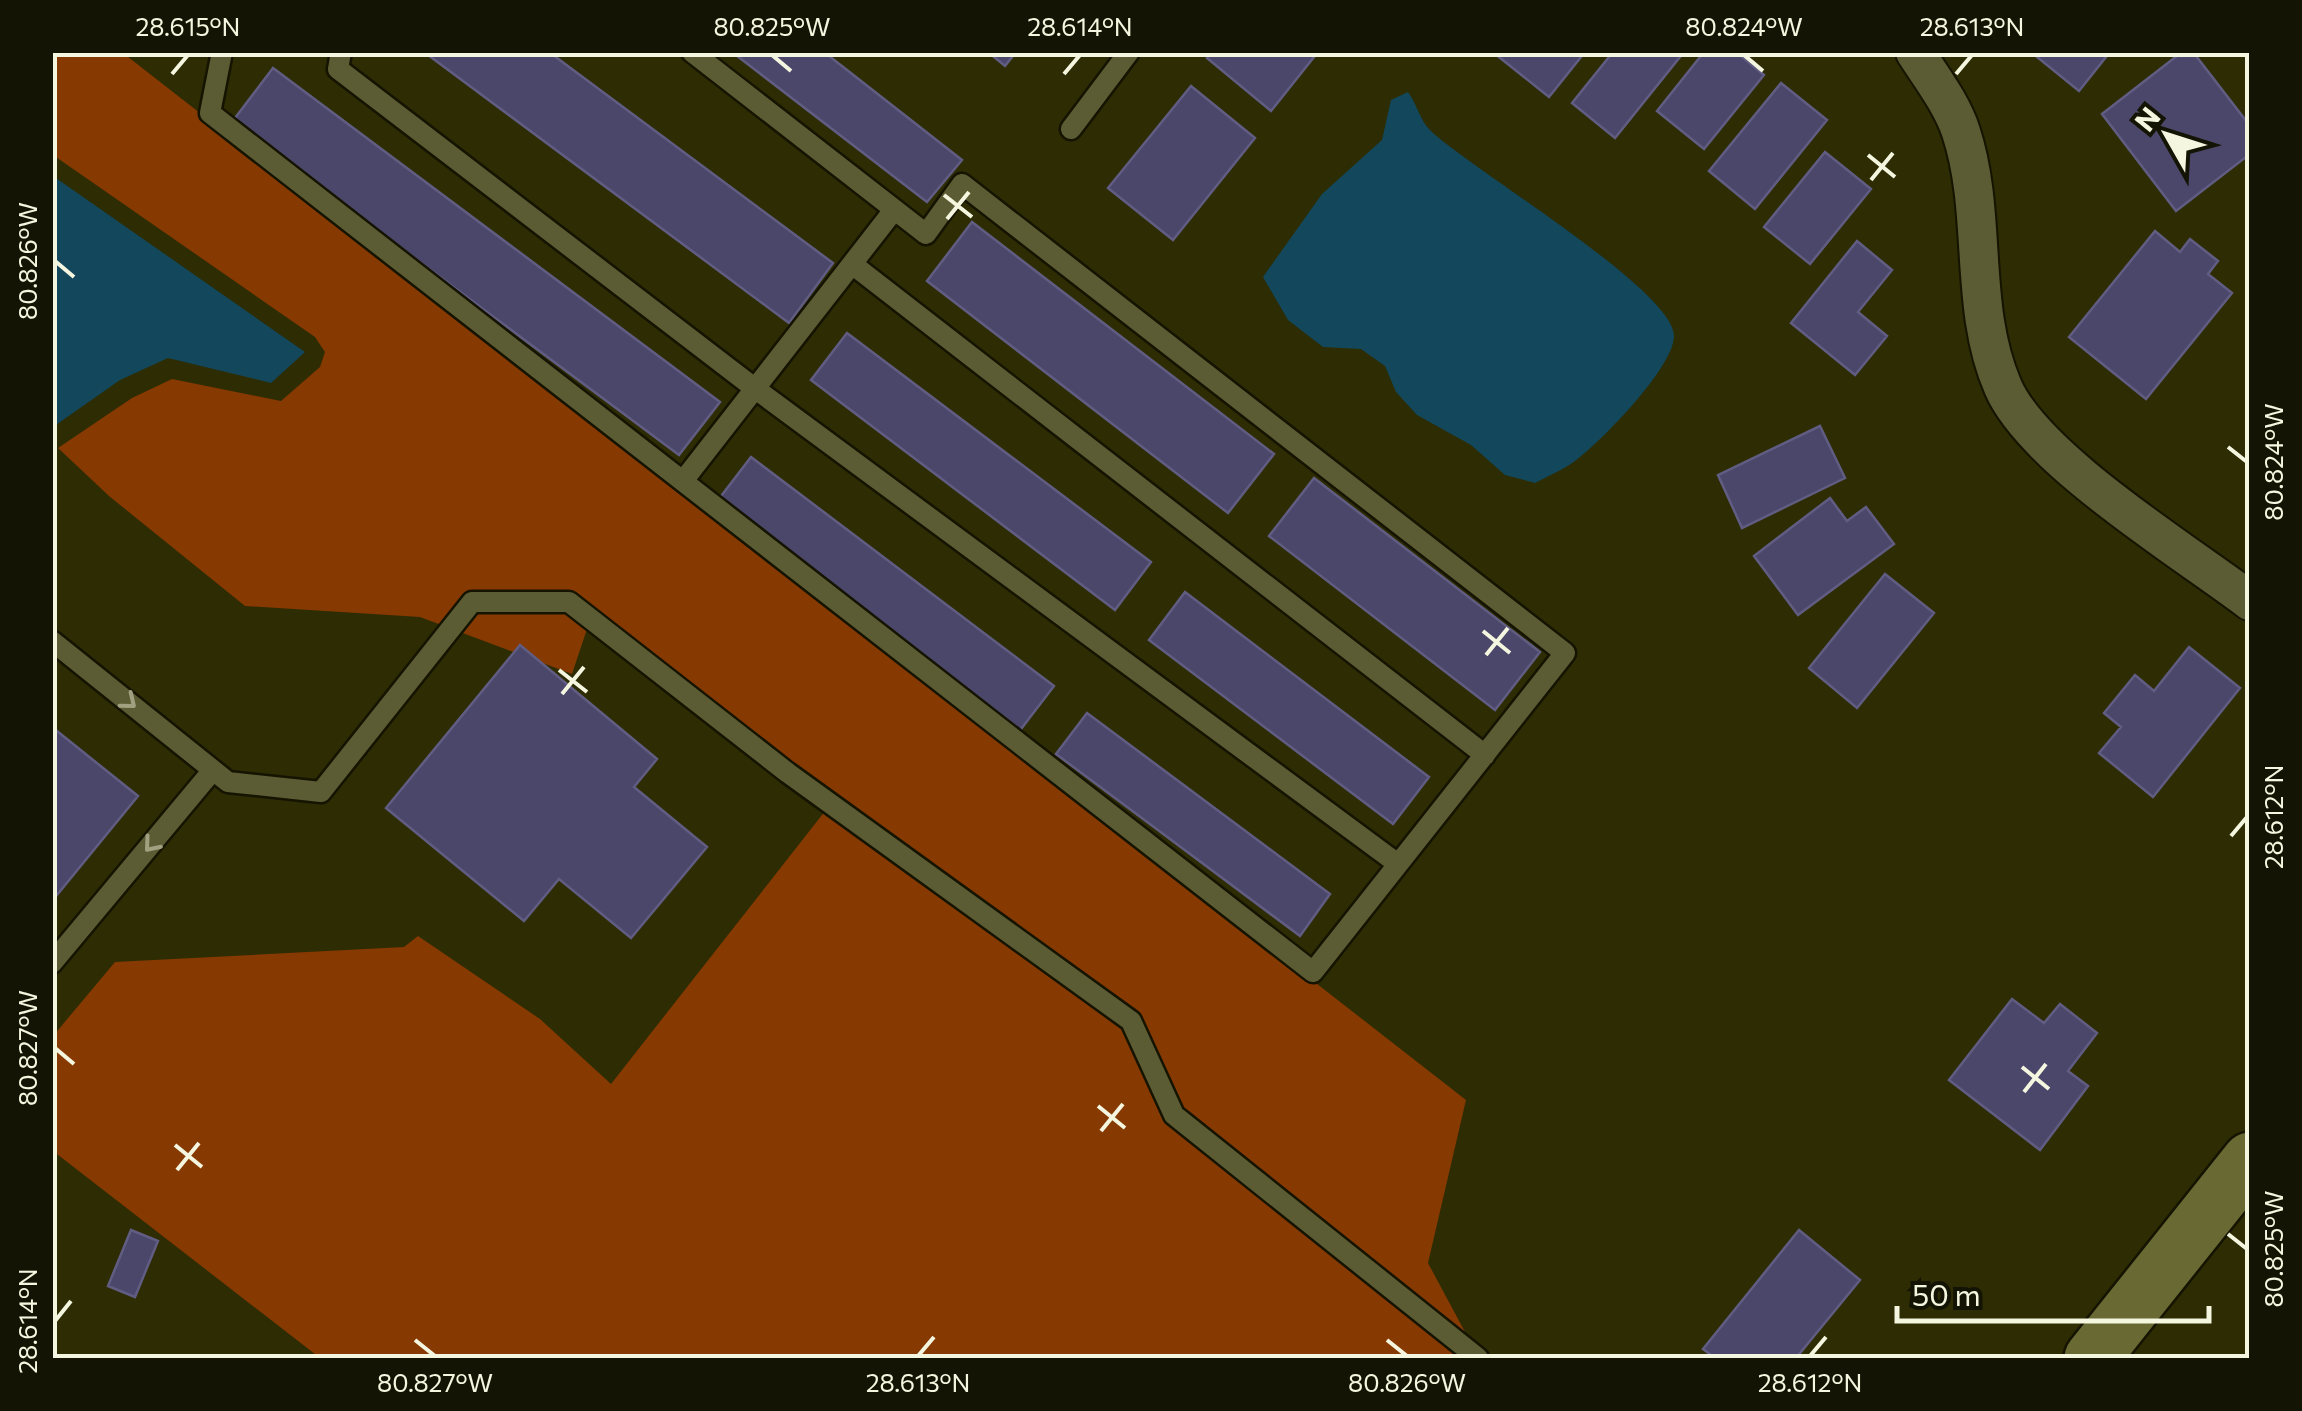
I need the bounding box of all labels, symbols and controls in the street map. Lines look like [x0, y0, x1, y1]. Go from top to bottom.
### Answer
text: 28.615°N [136, 11, 240, 41]
text: 80.825°W [713, 11, 831, 41]
text: 28.614°N [1027, 11, 1133, 41]
text: 80.824°W [1685, 11, 1803, 41]
text: 28.613°N [1920, 11, 2024, 41]
north arrow [2117, 85, 2217, 185]
text: N [2127, 100, 2167, 137]
text: 80.826°W [12, 202, 42, 320]
text: 80.824°W [2258, 403, 2288, 521]
one-way arrow [117, 690, 135, 708]
text: 28.612°N [2258, 765, 2288, 869]
one-way arrow [145, 833, 163, 851]
text: 80.827°W [12, 990, 42, 1106]
text: 80.825°W [2258, 1190, 2288, 1308]
scale bar [1897, 1261, 2210, 1323]
text: 28.614°N [12, 1268, 42, 1374]
text: 50 m [1912, 1275, 1981, 1312]
text: 80.827°W [377, 1367, 493, 1397]
text: 28.613°N [866, 1367, 970, 1397]
text: 80.826°W [1348, 1367, 1466, 1397]
text: 28.612°N [1758, 1367, 1862, 1397]

